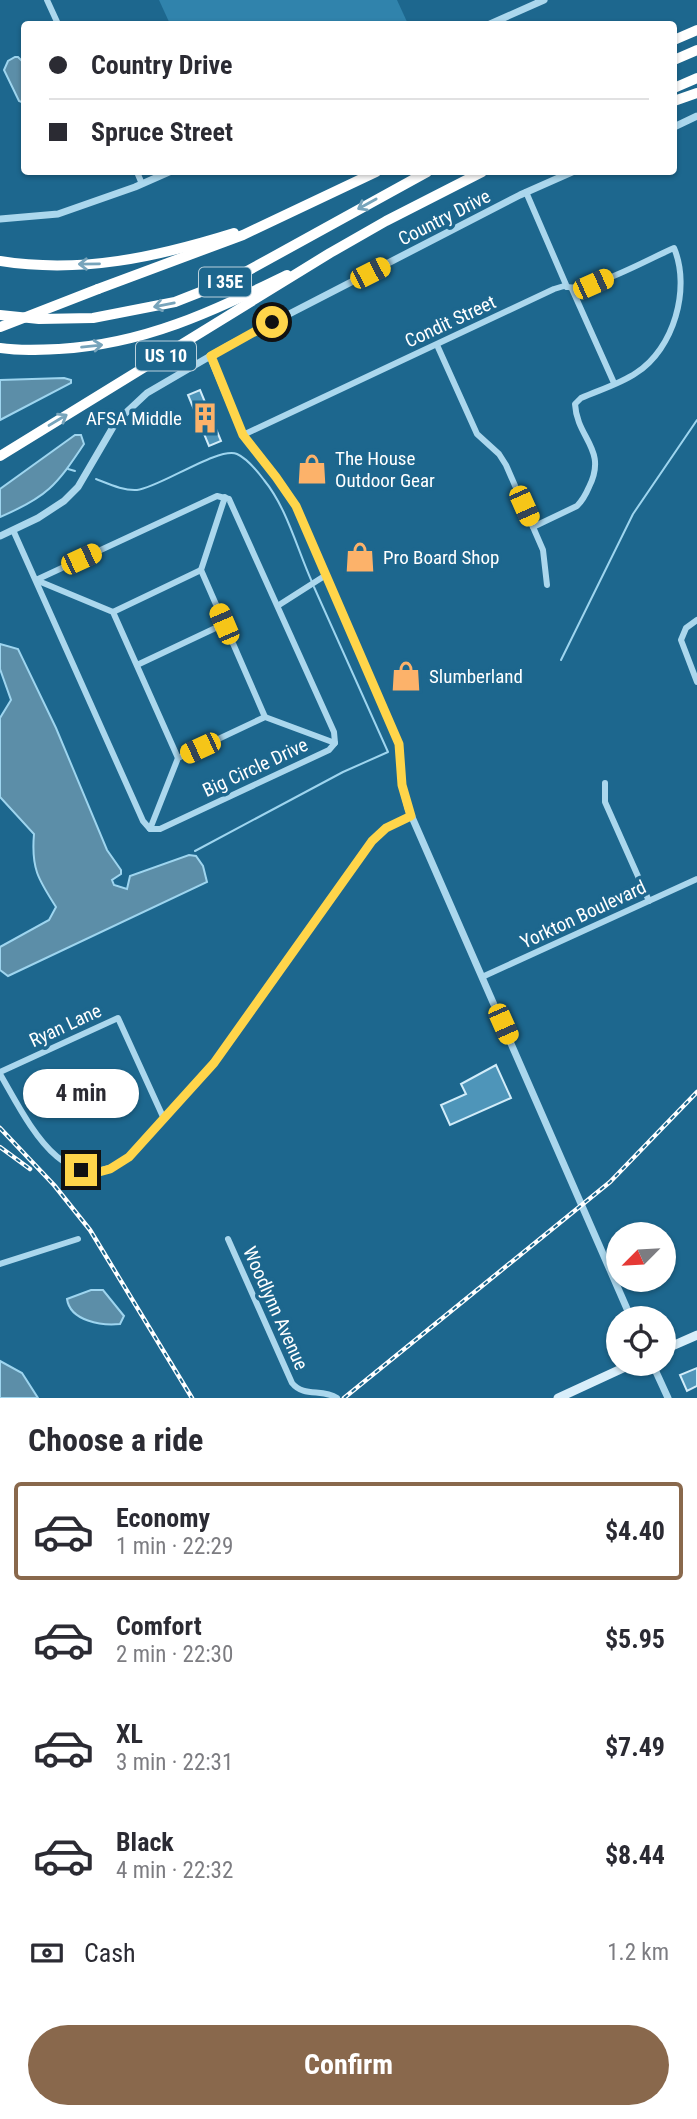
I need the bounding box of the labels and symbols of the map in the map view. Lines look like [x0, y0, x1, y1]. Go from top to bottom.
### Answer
street label: Country Drive [394, 184, 494, 250]
one-way arrow [357, 197, 377, 211]
car [347, 254, 394, 292]
one-way arrow [77, 258, 100, 271]
car [570, 266, 617, 302]
road number: I 35E [199, 268, 251, 296]
street label: Condit Street [401, 290, 499, 353]
one-way arrow [153, 298, 176, 312]
route start [256, 306, 288, 338]
one-way arrow [80, 340, 103, 353]
road number: US 10 [136, 342, 196, 370]
building icon: AFSA Middle [188, 401, 222, 435]
place label: AFSA Middle [86, 407, 182, 430]
one-way arrow [48, 413, 68, 427]
place label: The House Outdoor Gear [335, 447, 435, 492]
shop icon: The House Outdoor Gear [295, 452, 329, 486]
car [506, 483, 543, 529]
shop icon: Pro Board Shop [343, 540, 377, 574]
car [58, 541, 105, 577]
place label: Pro Board Shop [383, 546, 499, 569]
car [207, 601, 242, 647]
shop icon: Slumberland [389, 659, 423, 693]
place label: Slumberland [429, 665, 523, 688]
car [177, 730, 224, 766]
street label: Big Circle Drive [199, 733, 312, 802]
street label: Yorkton Boulevard [517, 875, 650, 954]
street label: Ryan Lane [26, 999, 105, 1052]
car [485, 1001, 522, 1047]
callout: 4 min [23, 1068, 139, 1118]
route end [65, 1154, 97, 1186]
north arrow [606, 1222, 676, 1292]
street label: Woodlynn Avenue [238, 1243, 313, 1373]

